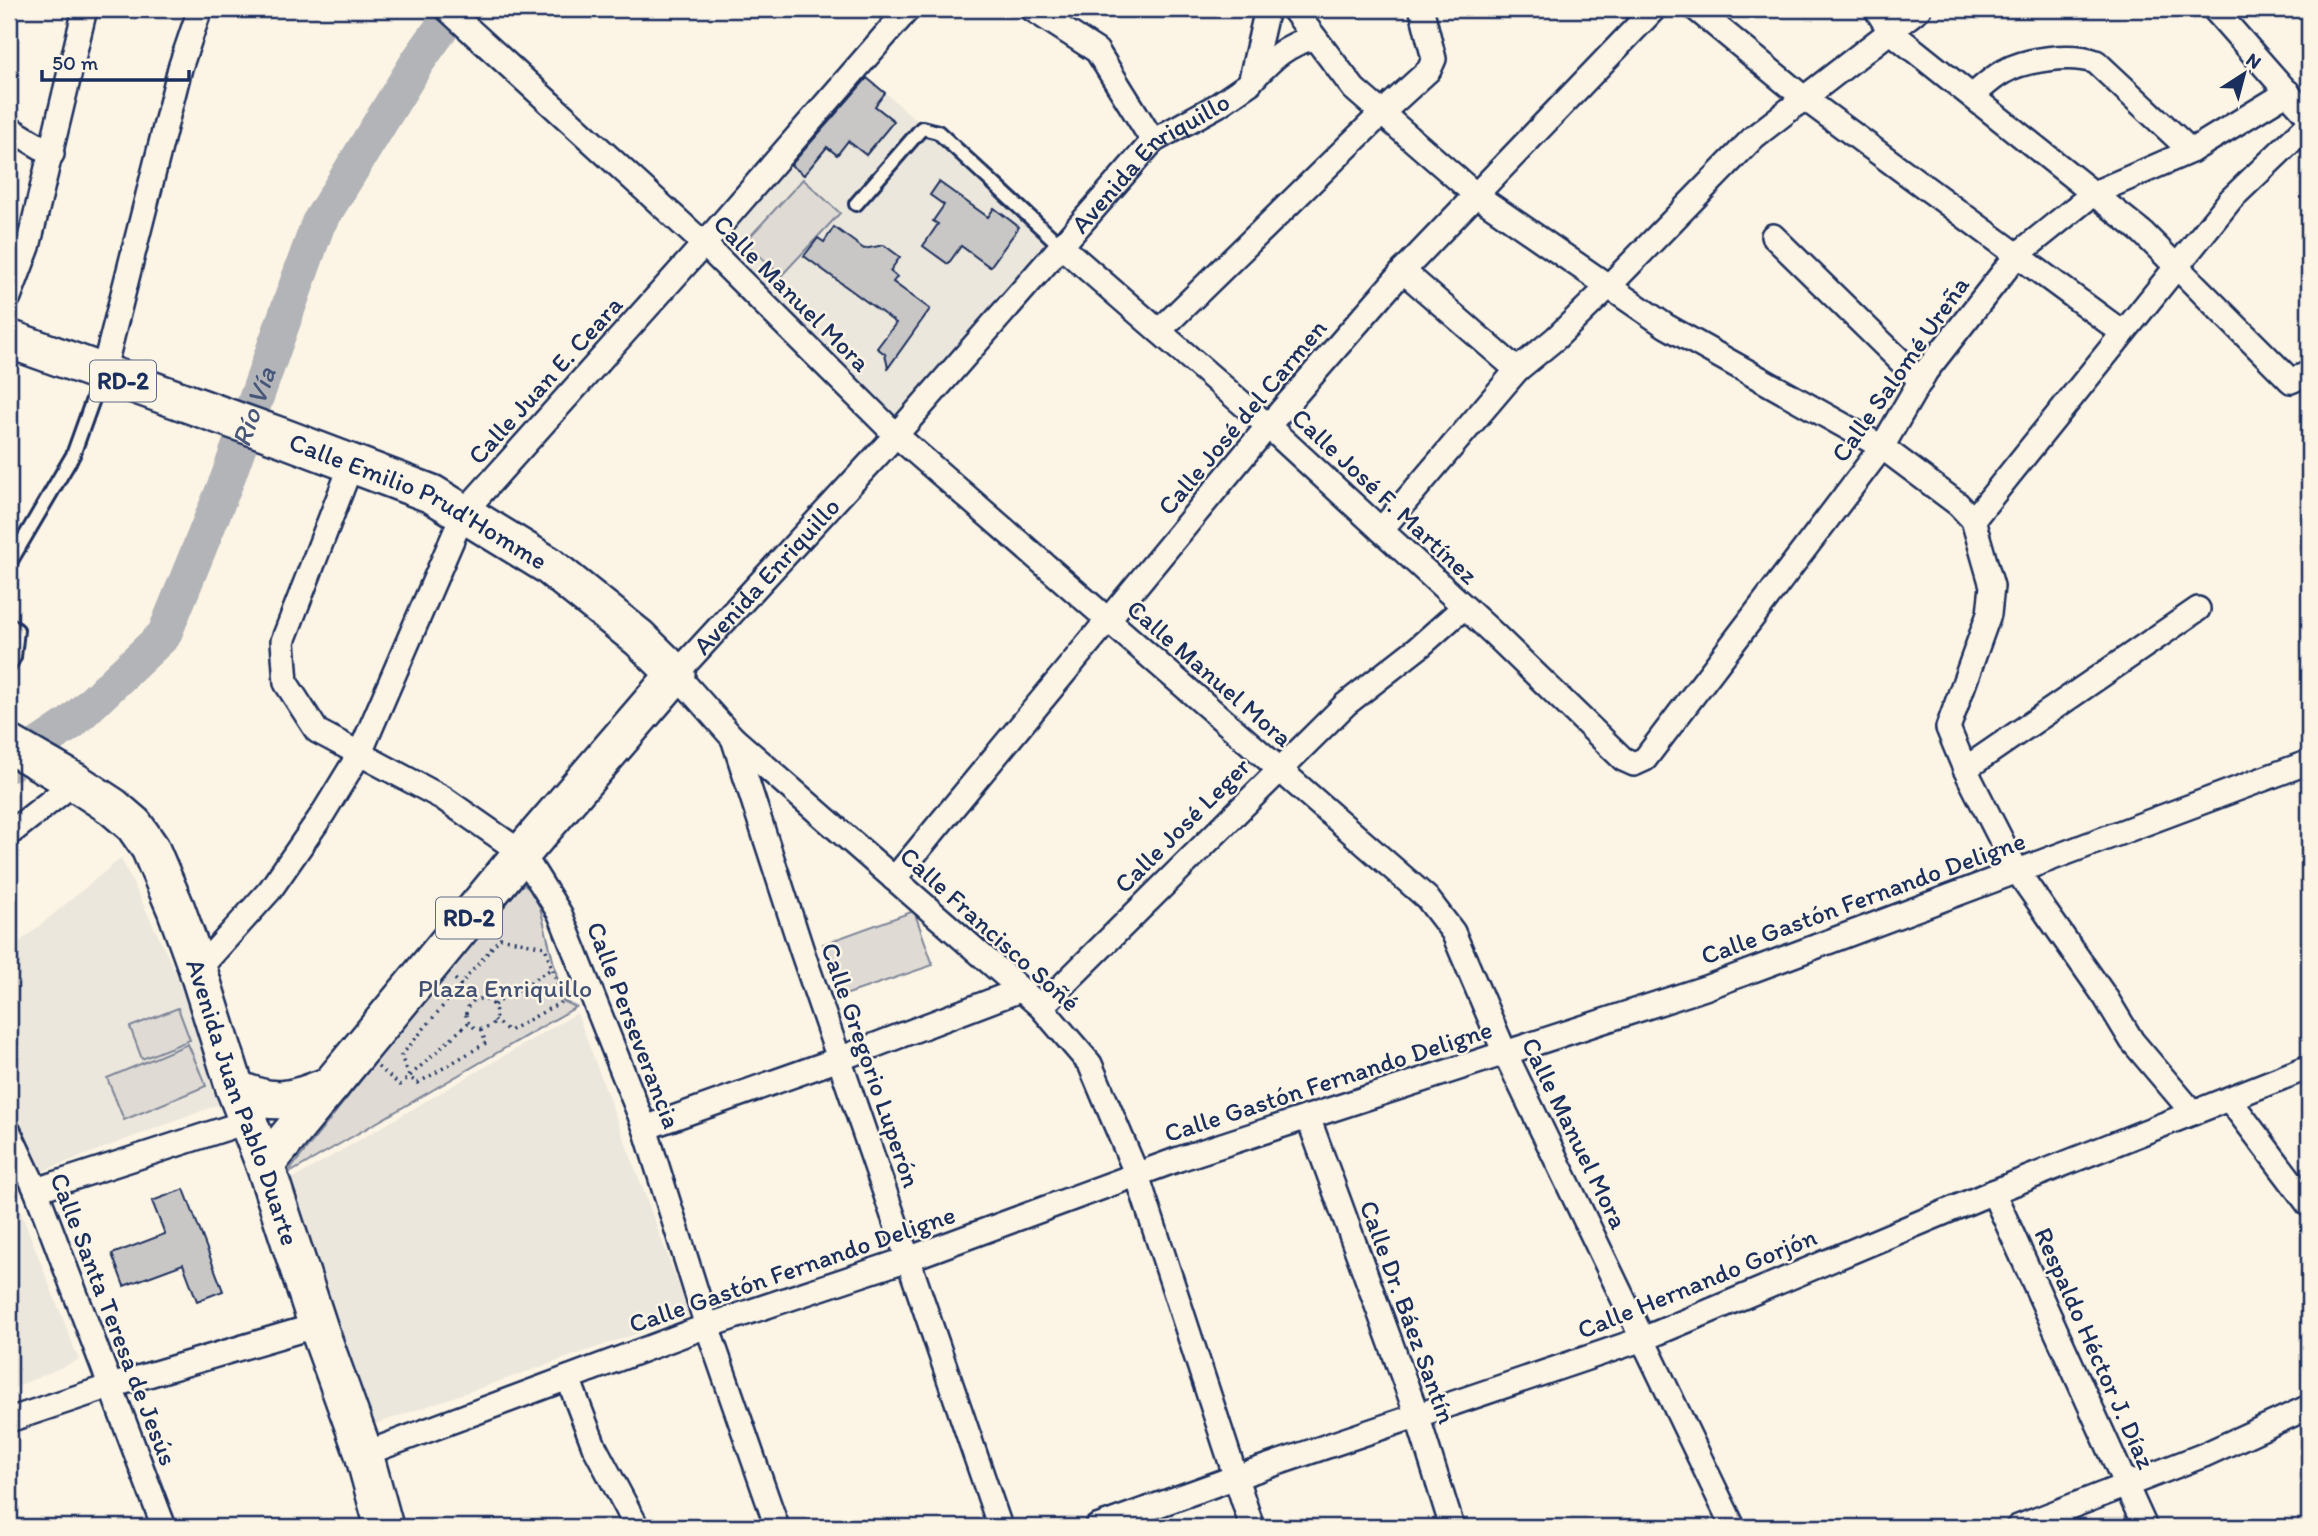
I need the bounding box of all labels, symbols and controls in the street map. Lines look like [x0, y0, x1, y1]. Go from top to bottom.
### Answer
scale bar [42, 38, 189, 82]
north arrow [2210, 38, 2280, 108]
text: N [2242, 48, 2266, 74]
text: 50 m [52, 50, 99, 75]
street label: Avenida Enriquillo [1064, 86, 1236, 240]
street label: Calle Manuel Mora [707, 208, 878, 379]
street label: Calle Salomé Ureña [1824, 269, 1976, 468]
street label: Calle Juan E. Ceara [461, 289, 630, 471]
street label: Calle José del Carmen [1151, 312, 1333, 522]
road number: RD-2 [90, 360, 156, 402]
water label: Río Vía [223, 361, 283, 451]
street label: Calle José F. Martínez [1285, 401, 1485, 591]
street label: Calle Emilio Prud'Homme [285, 425, 553, 577]
street label: Avenida Enriquillo [686, 491, 847, 661]
street label: Calle Manuel Mora [1121, 592, 1300, 754]
street label: Calle José Leger [1107, 750, 1257, 900]
street label: Calle Gastón Fernando Deligne [1696, 824, 2030, 972]
street label: Calle Francisco Soñé [893, 840, 1087, 1018]
road number: RD-2 [436, 898, 502, 938]
street label: Calle Perseverancia [580, 917, 688, 1133]
street label: Calle Gregorio Luperón [814, 938, 928, 1192]
street label: Avenida Juan Pablo Duarte [179, 954, 306, 1249]
park label: Plaza Enriquillo [418, 972, 592, 1004]
street label: Calle Gastón Fernando Deligne [1160, 1013, 1496, 1149]
street label: Calle Manuel Mora [1515, 1032, 1635, 1234]
street label: Calle Santa Teresa de Jesús [43, 1168, 185, 1470]
street label: Calle Dr. Báez Santín [1353, 1196, 1463, 1428]
street label: Calle Gastón Fernando Deligne [625, 1198, 959, 1340]
street label: Calle Hernando Gorjón [1573, 1220, 1822, 1346]
street label: Respaldo Héctor J. Díaz [2027, 1222, 2163, 1474]

